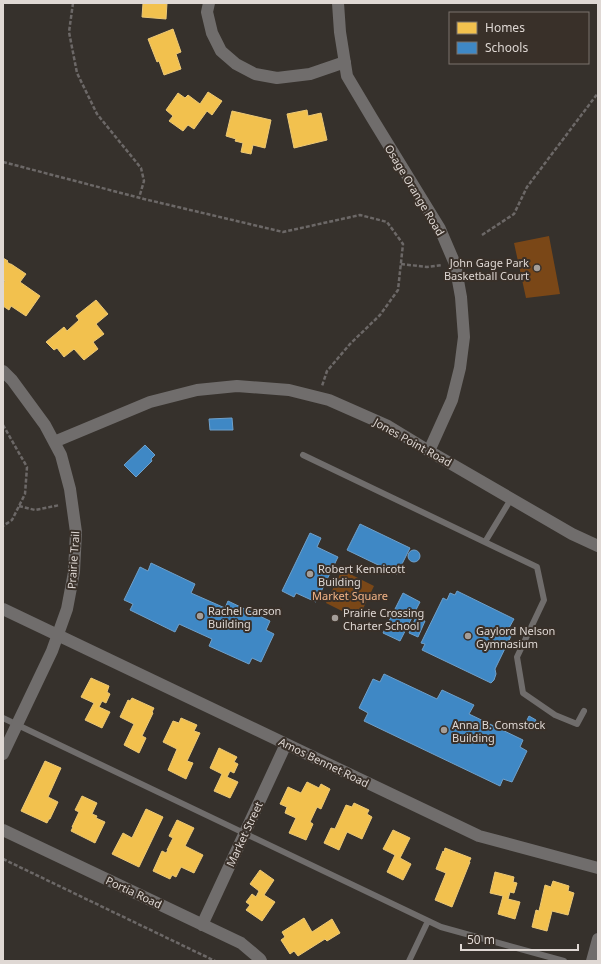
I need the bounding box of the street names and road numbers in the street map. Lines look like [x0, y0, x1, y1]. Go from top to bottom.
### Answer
street label: Osage Orange Road [382, 142, 448, 238]
street label: Jones Point Road [370, 414, 455, 470]
street label: Prairie Trail [63, 530, 83, 590]
street label: Amos Bennet Road [276, 734, 372, 790]
street label: Market Street [222, 799, 266, 869]
street label: Portia Road [104, 872, 164, 912]

